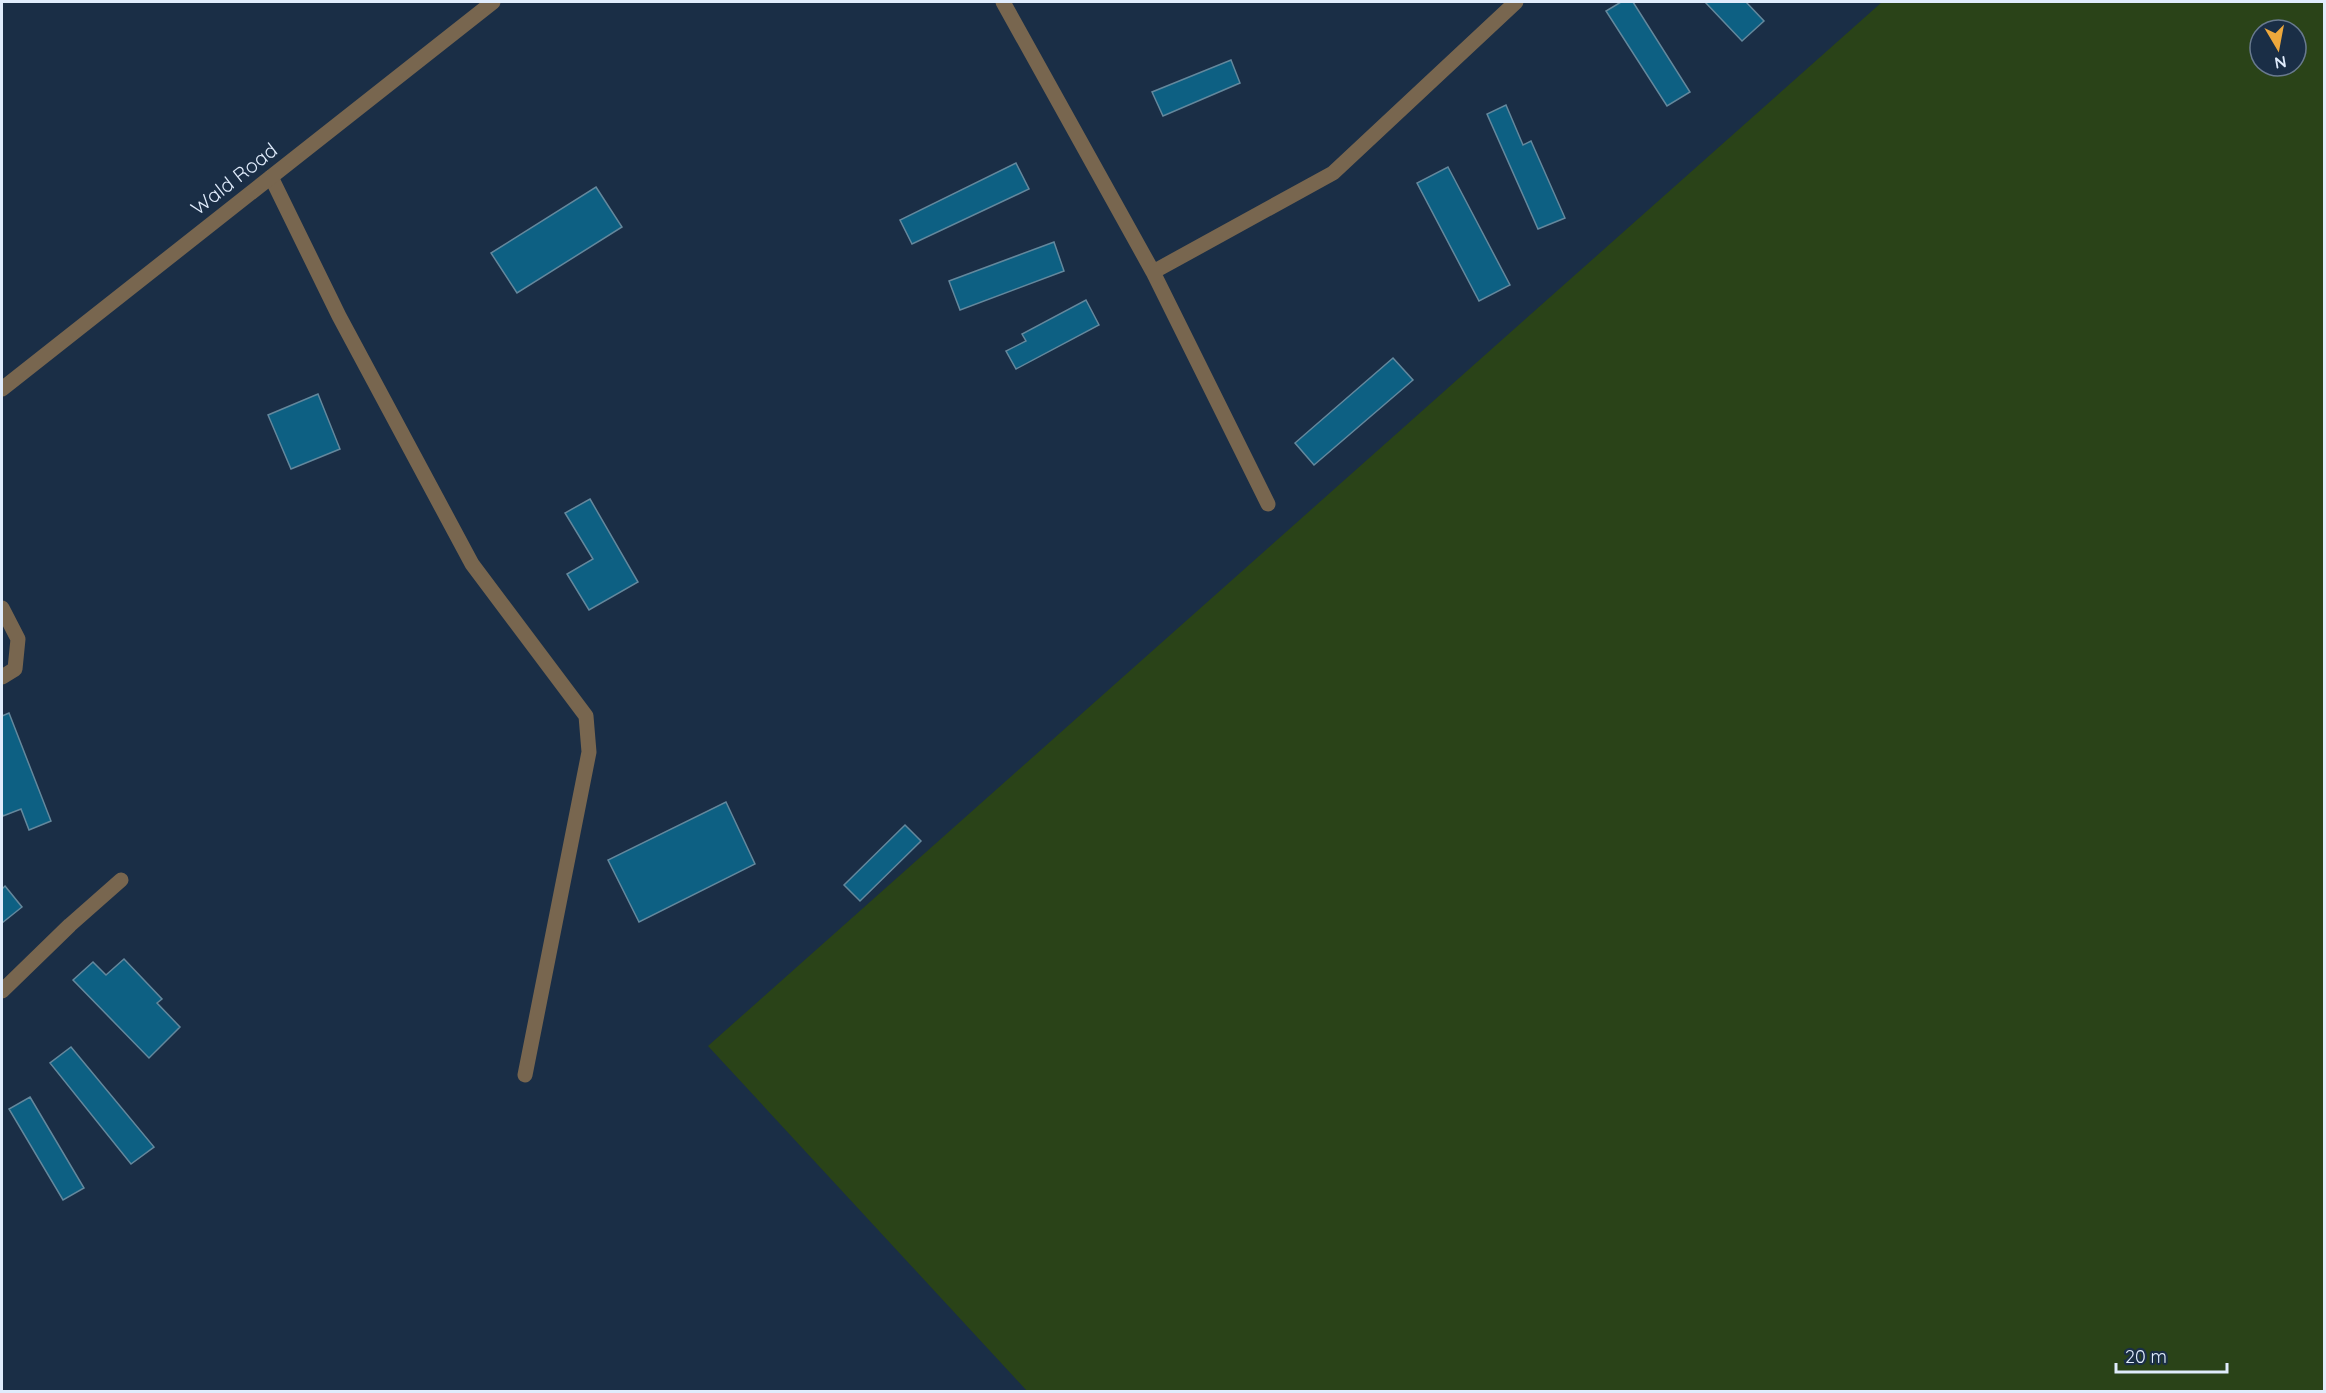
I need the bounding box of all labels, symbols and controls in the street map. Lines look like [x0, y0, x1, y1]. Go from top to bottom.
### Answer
north arrow [2248, 18, 2308, 78]
text: N [2273, 52, 2288, 74]
street label: Wald Road [185, 137, 282, 220]
scale bar [2116, 1336, 2227, 1374]
text: 20 m [2125, 1345, 2167, 1368]

